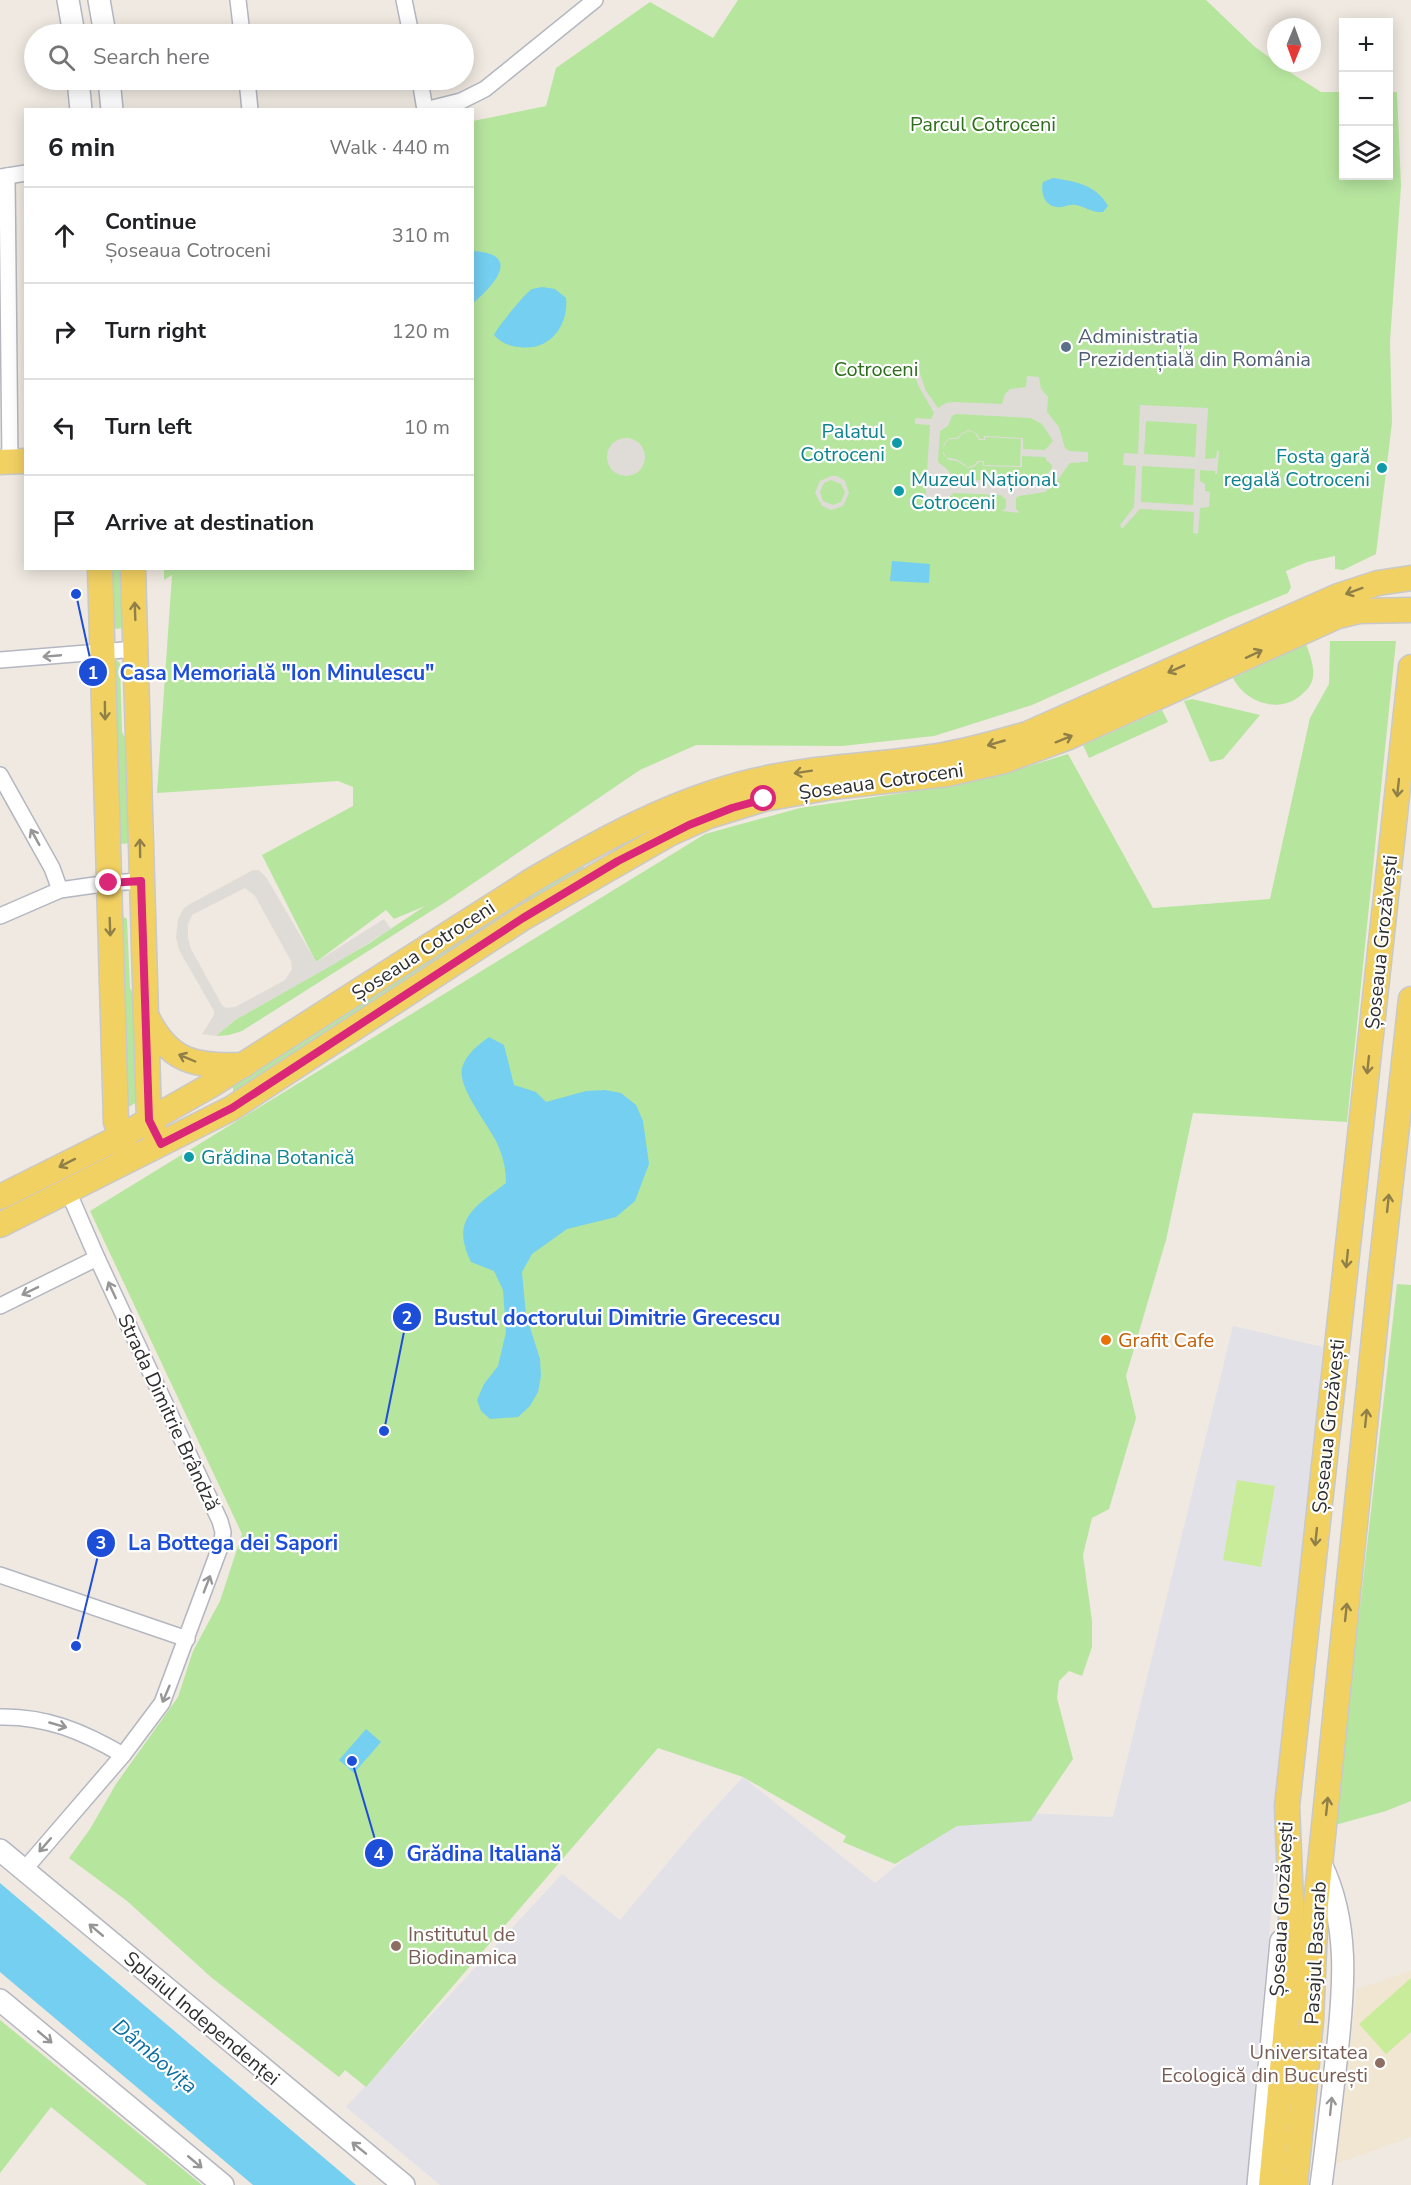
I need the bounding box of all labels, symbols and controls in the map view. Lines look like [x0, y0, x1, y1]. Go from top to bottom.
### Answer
north arrow [1267, 18, 1321, 72]
map controls [1339, 18, 1393, 180]
button: + [1339, 18, 1393, 72]
search box [24, 24, 474, 90]
icon: search [45, 41, 78, 74]
text: Search here [93, 42, 210, 72]
button: − [1339, 72, 1393, 126]
park label: Parcul Cotroceni [910, 111, 1056, 138]
button: layers [1339, 126, 1393, 180]
text: 6 min [48, 130, 115, 165]
text: Walk · 440 m [330, 134, 450, 161]
text: Continue [105, 207, 196, 237]
icon: ahead [48, 219, 81, 252]
text: 310 m [392, 222, 450, 249]
text: Șoseaua Cotroceni [105, 237, 271, 264]
icon: right [48, 315, 81, 348]
text: Turn right [105, 316, 206, 346]
text: 120 m [392, 318, 450, 345]
place label: Administrația Prezidențială din România [1078, 323, 1311, 373]
marker: Administrația Prezidențială din România [1059, 340, 1073, 354]
park label: Cotroceni [834, 356, 918, 383]
icon: left [48, 411, 81, 444]
text: Turn left [105, 412, 192, 442]
text: 10 m [404, 414, 450, 441]
place label: Palatul Cotroceni [800, 418, 885, 468]
marker: Palatul Cotroceni [890, 436, 904, 450]
place label: Fosta gară regală Cotroceni [1224, 443, 1370, 493]
marker: Fosta gară regală Cotroceni [1375, 461, 1389, 475]
place label: Muzeul Național Cotroceni [911, 466, 1057, 516]
marker: Muzeul Național Cotroceni [892, 484, 906, 498]
icon: arrive [48, 507, 81, 540]
text: Arrive at destination [105, 508, 314, 538]
one-way arrow [1345, 586, 1364, 597]
one-way arrow [129, 602, 140, 622]
one-way arrow [1244, 648, 1262, 660]
one-way arrow [42, 650, 62, 661]
callout: Casa Memorială "Ion Minulescu" [78, 653, 447, 692]
text: Casa Memorială "Ion Minulescu" [120, 659, 434, 687]
text: 1 [88, 661, 98, 685]
one-way arrow [1167, 664, 1185, 675]
one-way arrow [99, 700, 111, 720]
one-way arrow [1054, 733, 1072, 744]
one-way arrow [986, 738, 1005, 749]
street label: Șoseaua Cotroceni [797, 757, 965, 806]
one-way arrow [794, 766, 813, 777]
one-way arrow [1392, 778, 1403, 798]
route start [750, 785, 776, 811]
one-way arrow [29, 829, 41, 846]
one-way arrow [134, 839, 146, 859]
street label: Șoseaua Grozăvești [1359, 853, 1404, 1031]
route end [95, 869, 121, 895]
street label: Șoseaua Cotroceni [346, 894, 500, 1007]
one-way arrow [105, 916, 116, 936]
one-way arrow [178, 1052, 196, 1063]
one-way arrow [1362, 1055, 1373, 1075]
place label: Grădina Botanică [201, 1144, 355, 1171]
marker: Grădina Botanică [182, 1150, 196, 1164]
one-way arrow [59, 1158, 77, 1169]
one-way arrow [1383, 1194, 1394, 1213]
one-way arrow [1341, 1249, 1352, 1269]
one-way arrow [105, 1282, 117, 1300]
one-way arrow [21, 1286, 39, 1298]
callout: Bustul doctorului Dimitrie Grecescu [392, 1298, 793, 1337]
text: Bustul doctorului Dimitrie Grecescu [434, 1304, 780, 1332]
text: 2 [402, 1306, 412, 1330]
street label: Strada Dimitrie Brândză [111, 1309, 226, 1515]
place label: Grafit Cafe [1118, 1327, 1214, 1354]
marker: Grafit Cafe [1099, 1333, 1113, 1347]
street label: Șoseaua Grozăvești [1306, 1337, 1351, 1515]
one-way arrow [1361, 1408, 1372, 1428]
callout: La Bottega dei Sapori [86, 1524, 350, 1563]
one-way arrow [1310, 1526, 1321, 1546]
text: La Bottega dei Sapori [128, 1529, 338, 1557]
text: 3 [96, 1531, 106, 1555]
one-way arrow [203, 1575, 214, 1594]
one-way arrow [1341, 1602, 1352, 1622]
one-way arrow [160, 1684, 171, 1702]
one-way arrow [48, 1719, 67, 1731]
one-way arrow [1322, 1796, 1333, 1816]
street label: Șoseaua Grozăvești [1263, 1821, 1300, 1997]
callout: Grădina Italiană [364, 1834, 573, 1873]
one-way arrow [38, 1837, 52, 1852]
text: Grădina Italiană [406, 1840, 562, 1868]
text: 4 [374, 1842, 385, 1866]
street label: Pasajul Basarab [1298, 1881, 1333, 2025]
place label: Institutul de Biodinamica [408, 1921, 517, 1971]
one-way arrow [88, 1923, 104, 1936]
marker: Institutul de Biodinamica [389, 1939, 403, 1953]
street label: Splaiul Independenței [118, 1945, 285, 2092]
water label: Dâmbovița [107, 2012, 203, 2100]
one-way arrow [37, 2031, 53, 2044]
place label: Universitatea Ecologică din București [1161, 2039, 1368, 2089]
marker: Universitatea Ecologică din București [1373, 2056, 1387, 2070]
one-way arrow [1326, 2097, 1337, 2117]
one-way arrow [351, 2142, 367, 2155]
one-way arrow [187, 2155, 202, 2169]

